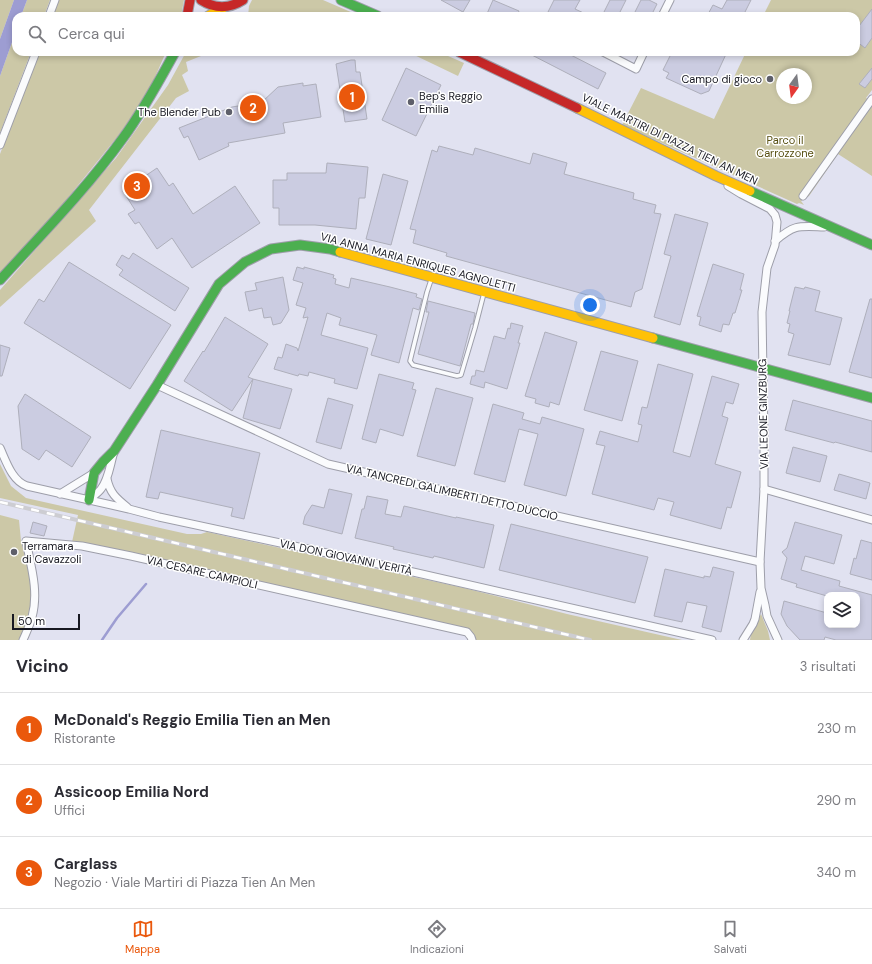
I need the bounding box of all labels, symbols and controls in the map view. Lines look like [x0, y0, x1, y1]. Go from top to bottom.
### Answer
search box [12, 12, 860, 56]
icon: search [26, 23, 48, 45]
text: Cerca qui [58, 24, 125, 44]
north arrow [776, 68, 812, 104]
place label: Campo di gioco [681, 72, 762, 86]
marker: Campo di gioco [765, 74, 775, 84]
pin: 1 [339, 82, 365, 112]
place label: Bep's Reggio Emilia [419, 89, 482, 116]
street label: VIALE MARTIRI DI PIAZZA TIEN AN MEN [580, 90, 760, 188]
pin: 2 [240, 93, 266, 123]
marker: Bep's Reggio Emilia [406, 97, 416, 107]
place label: The Blender Pub [138, 105, 221, 119]
marker: The Blender Pub [224, 107, 234, 117]
park label: Parco il Carrozzone [756, 133, 814, 160]
pin: 3 [124, 171, 150, 201]
street label: VIA ANNA MARIA ENRIQUES AGNOLETTI [319, 229, 517, 295]
your location [580, 295, 600, 315]
street label: VIA LEONE GINZBURG [755, 359, 771, 469]
street label: VIA TANCREDI GALIMBERTI DETTO DUCCIO [345, 461, 559, 523]
street label: VIA DON GIOVANNI VERITÀ [278, 536, 414, 578]
place label: Terramara di Cavazzoli [22, 539, 81, 566]
marker: Terramara di Cavazzoli [9, 547, 19, 557]
street label: VIA CESARE CAMPIOLI [145, 552, 259, 592]
map controls [824, 592, 860, 628]
button: layers [824, 592, 860, 628]
scale bar [12, 612, 80, 631]
text: 50 m [18, 614, 45, 628]
text: Vicino [16, 655, 69, 677]
text: 3 risultati [800, 658, 856, 675]
text: McDonald's Reggio Emilia Tien an Men [54, 710, 330, 730]
text: 1 [27, 720, 31, 737]
text: 230 m [817, 720, 856, 737]
text: Ristorante [54, 730, 115, 747]
text: Assicoop Emilia Nord [54, 782, 209, 802]
text: 2 [25, 792, 33, 809]
text: 290 m [817, 792, 856, 809]
text: Uffici [54, 802, 85, 819]
text: Carglass [54, 854, 118, 874]
text: 3 [25, 864, 33, 881]
text: 340 m [816, 864, 856, 881]
text: Negozio · Viale Martiri di Piazza Tien An Men [54, 874, 315, 891]
tab: Mappa [125, 918, 160, 956]
tab: Indicazioni [410, 918, 464, 956]
tab: Salvati [714, 918, 747, 956]

